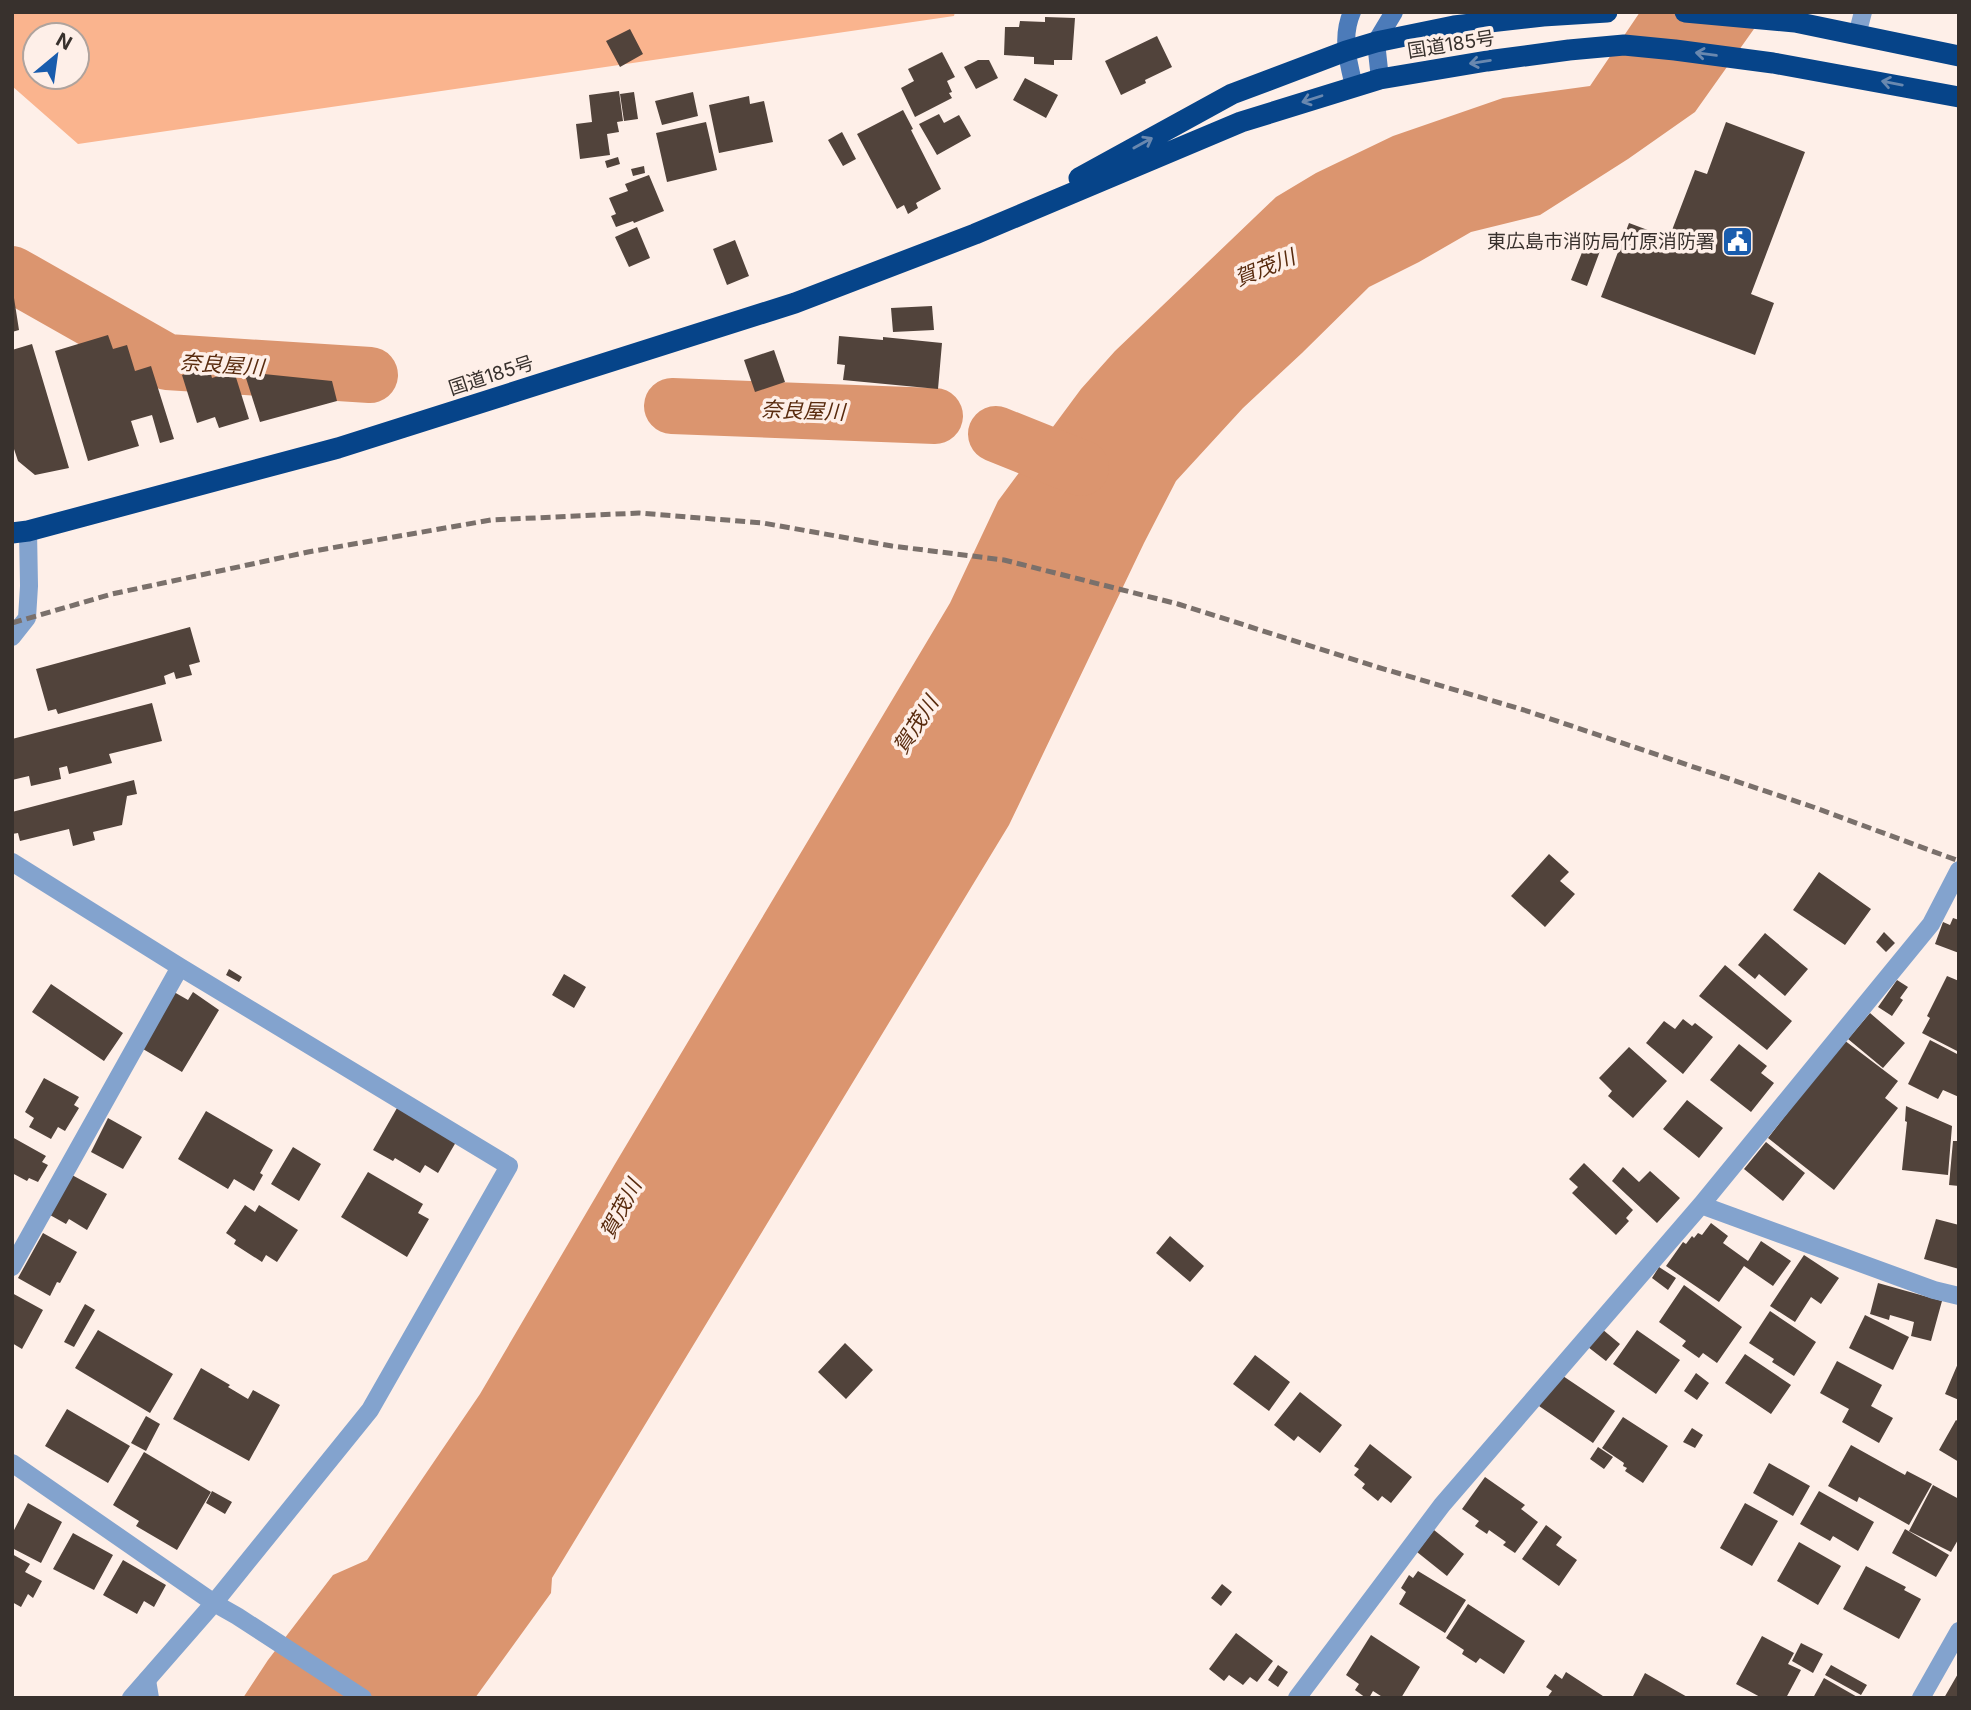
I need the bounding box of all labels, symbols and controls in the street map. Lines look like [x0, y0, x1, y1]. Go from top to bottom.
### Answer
north arrow [21, 21, 91, 91]
street label: 国道185号 [1406, 26, 1496, 63]
text: N [52, 28, 76, 55]
one-way arrow [1695, 47, 1718, 60]
one-way arrow [1469, 56, 1492, 69]
one-way arrow [1881, 76, 1904, 90]
one-way arrow [1301, 94, 1323, 107]
one-way arrow [1132, 135, 1152, 149]
public building icon: 東広島市消防局竹原消防署 [1721, 224, 1755, 258]
place label: 東広島市消防局竹原消防署 [1487, 230, 1715, 253]
water label: 賀茂川 [1231, 243, 1301, 291]
water label: 奈良屋川 [179, 349, 267, 380]
street label: 国道185号 [446, 351, 537, 400]
water label: 奈良屋川 [761, 397, 847, 425]
water label: 賀茂川 [888, 690, 944, 758]
water label: 賀茂川 [595, 1173, 647, 1242]

